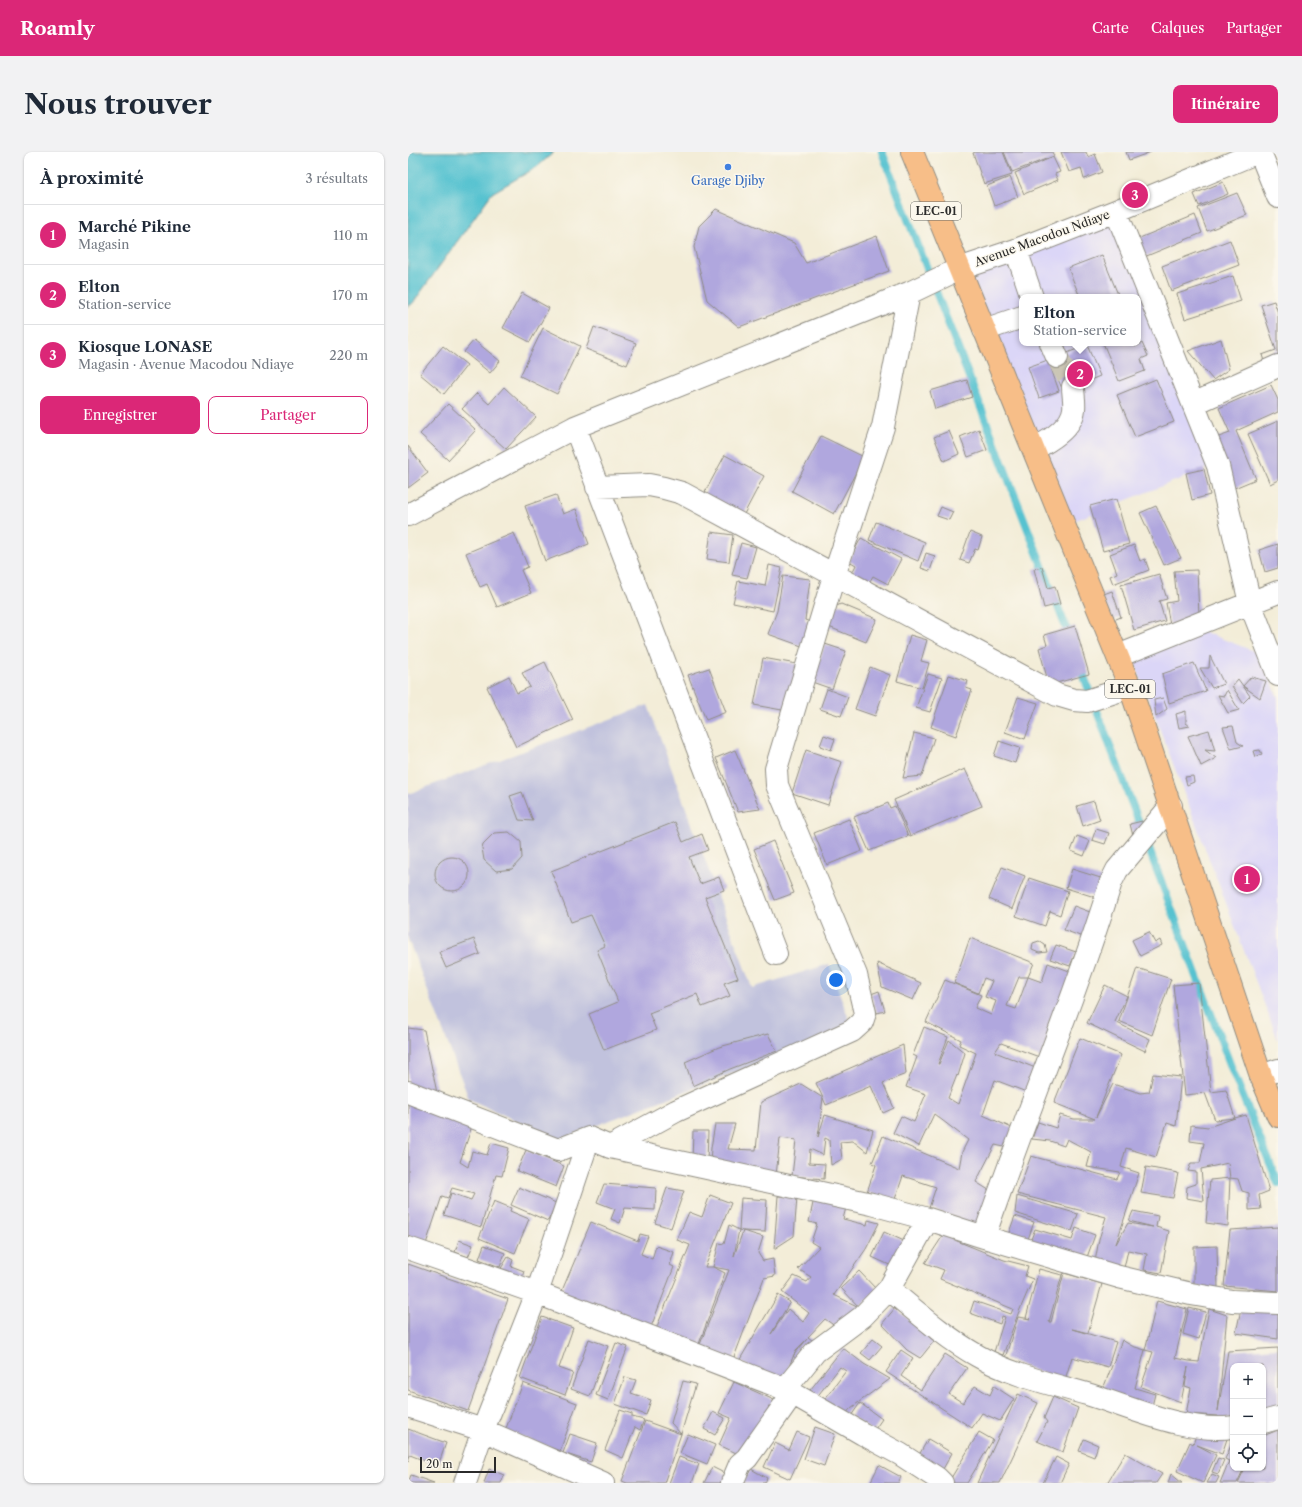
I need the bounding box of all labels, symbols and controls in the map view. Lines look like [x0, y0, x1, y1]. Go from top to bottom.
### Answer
text: Roamly [20, 17, 95, 40]
text: Carte [1092, 19, 1129, 37]
text: Calques [1151, 19, 1204, 37]
text: Partager [1226, 19, 1282, 37]
button: Itinéraire [1173, 85, 1278, 123]
text: Nous trouver [24, 87, 212, 121]
marker: Garage Djiby [723, 162, 733, 172]
text: À proximité [40, 168, 144, 188]
text: 3 résultats [306, 170, 368, 186]
place label: Garage Djiby [691, 173, 765, 188]
pin: 3 [1122, 180, 1148, 210]
road number: LEC-01 [911, 202, 961, 220]
street label: Avenue Macodou Ndiaye [971, 206, 1112, 270]
text: Marché Pikine [78, 217, 191, 236]
text: 1 [50, 227, 56, 243]
text: 110 m [333, 227, 368, 243]
text: Magasin [78, 236, 129, 252]
text: Elton [78, 277, 120, 296]
text: 2 [49, 287, 57, 303]
text: 170 m [332, 287, 368, 303]
popup [1019, 294, 1141, 346]
text: Station-service [78, 296, 171, 312]
text: Elton [1033, 303, 1075, 322]
text: Station-service [1033, 322, 1127, 338]
text: Kiosque LONASE [78, 337, 212, 356]
text: 3 [49, 347, 57, 363]
text: 220 m [329, 347, 368, 363]
text: Magasin · Avenue Macodou Ndiaye [78, 356, 294, 372]
pin: 2 [1067, 359, 1093, 389]
button: Enregistrer [40, 396, 200, 434]
button: Partager [208, 396, 368, 434]
road number: LEC-01 [1105, 680, 1155, 698]
pin: 1 [1234, 864, 1260, 894]
your location [826, 970, 846, 990]
map controls [1230, 1363, 1266, 1471]
button: + [1230, 1363, 1266, 1399]
button: − [1230, 1399, 1266, 1435]
button: locate [1230, 1435, 1266, 1471]
scale bar [420, 1455, 496, 1474]
text: 20 m [426, 1457, 452, 1471]

